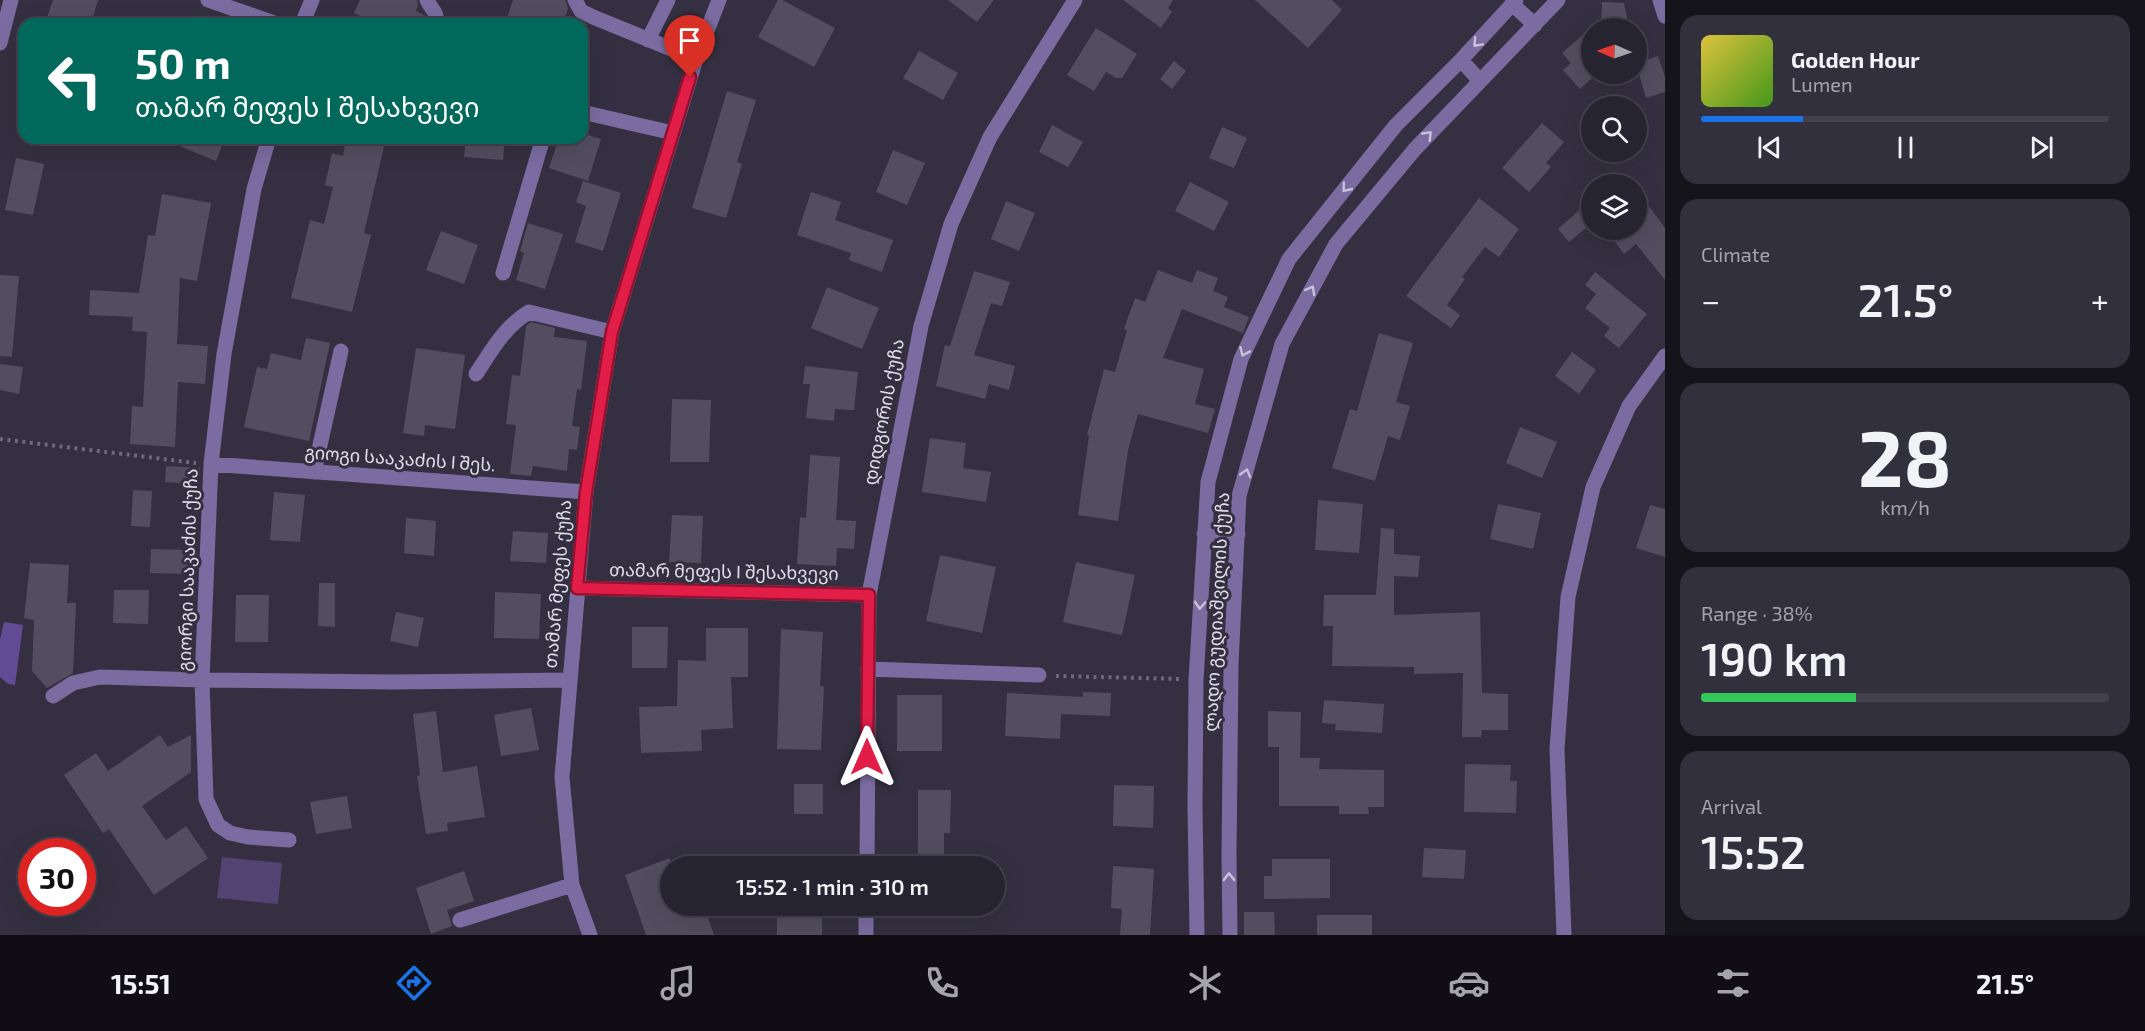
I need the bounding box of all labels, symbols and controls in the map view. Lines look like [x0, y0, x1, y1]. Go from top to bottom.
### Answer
pin [664, 15, 715, 77]
north arrow [1581, 18, 1647, 84]
map controls [1581, 18, 1647, 240]
icon: arrive [673, 24, 706, 57]
one-way arrow [1473, 36, 1484, 47]
text: 50 m [135, 37, 231, 87]
icon: left [36, 42, 114, 120]
text: Golden Hour [1791, 46, 1920, 72]
text: Lumen [1791, 72, 1853, 96]
text: თამარ მეფეს I შესახვევი [135, 90, 479, 122]
button: search [1581, 96, 1647, 162]
icon: previous [1753, 131, 1786, 164]
icon: pause [1889, 131, 1922, 164]
icon: next [2025, 131, 2058, 164]
one-way arrow [1421, 132, 1432, 143]
button: layers [1581, 174, 1647, 240]
one-way arrow [1343, 181, 1354, 192]
text: Climate [1701, 242, 1770, 266]
text: 21.5° [1858, 272, 1953, 326]
text: − [1701, 280, 1720, 320]
text: + [2091, 280, 2109, 320]
one-way arrow [1304, 286, 1315, 296]
street label: დიდგორის ქუჩა [858, 337, 909, 487]
one-way arrow [1239, 346, 1251, 357]
text: 28 [1858, 409, 1952, 503]
street label: გიოგი სააკაძის I შეს. [304, 440, 496, 477]
street label: გიორგი სააკაძის ქუჩა [172, 468, 203, 672]
one-way arrow [1239, 468, 1251, 479]
street label: ლადო გუდიაშვილის ქუჩა [1199, 492, 1234, 732]
text: km/h [1880, 495, 1930, 519]
street label: თამარ მეფეს ქუჩა [539, 499, 576, 669]
street label: თამარ მეფეს I შესახვევი [609, 558, 839, 585]
one-way arrow [1193, 600, 1206, 609]
text: Range · 38% [1701, 601, 1813, 625]
text: 190 km [1701, 631, 1847, 685]
position arrow [835, 725, 899, 789]
text: Arrival [1701, 794, 1762, 818]
text: 15:52 [1701, 824, 1806, 878]
speed limit sign: 30 [18, 838, 96, 916]
one-way arrow [1223, 872, 1235, 881]
text: 15:52 · 1 min · 310 m [736, 873, 929, 899]
icon: directions [393, 962, 435, 1004]
icon: music [657, 962, 699, 1004]
icon: phone [921, 962, 963, 1004]
icon: climate [1184, 962, 1226, 1004]
icon: car [1448, 962, 1490, 1004]
icon: filters [1712, 962, 1754, 1004]
text: 15:51 [111, 967, 171, 999]
text: 21.5° [1976, 967, 2034, 999]

